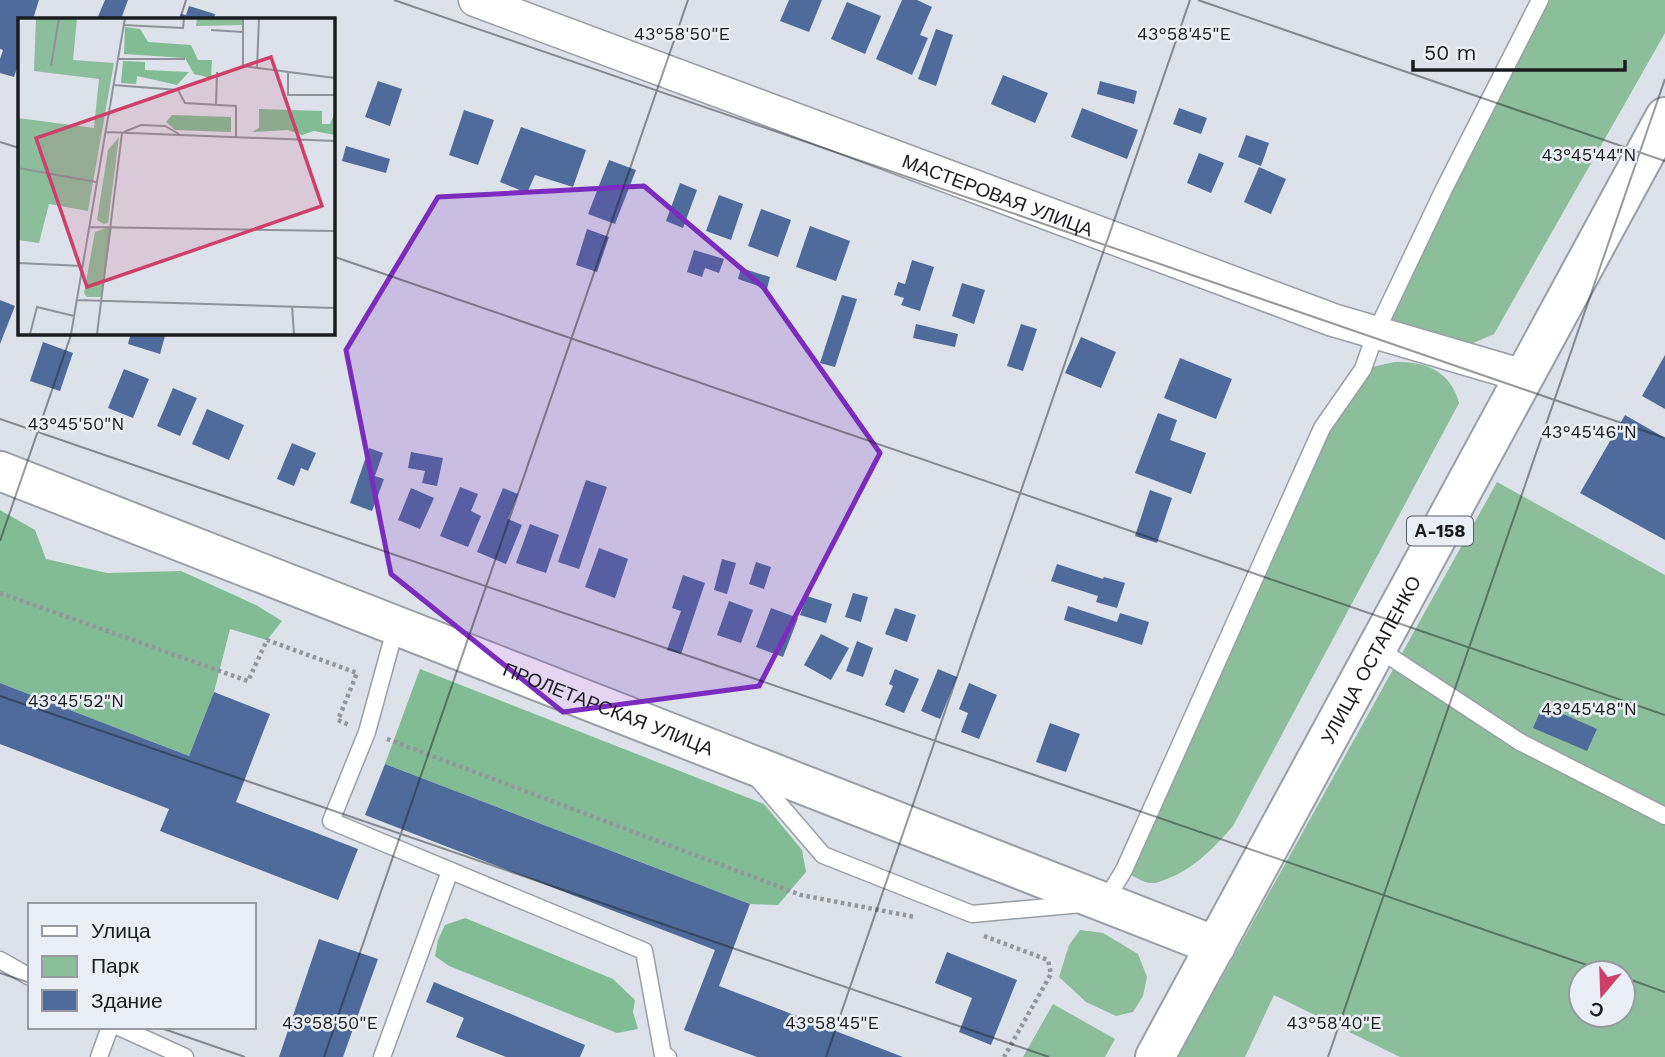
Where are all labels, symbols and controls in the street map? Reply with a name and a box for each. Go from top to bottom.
inset map [18,18,334,334]
text: 43°58'50"E [634,23,730,44]
text: 43°58'45"E [1137,23,1231,44]
scale bar [1413,28,1625,72]
text: 50 m [1424,40,1476,65]
text: 43°45'44"N [1542,144,1636,165]
street label: МАСТЕРОВАЯ УЛИЦА [899,149,1097,242]
text: 43°45'50"N [27,413,125,434]
text: 43°45'46"N [1541,421,1637,442]
road number: А-158 [1407,516,1473,546]
street label: УЛИЦА ОСТАПЕНКО [1316,572,1426,748]
street label: ПРОЛЕТАРСКАЯ УЛИЦА [500,658,717,761]
text: 43°45'52"N [28,690,124,711]
text: 43°45'48"N [1541,698,1637,719]
legend [28,903,256,1029]
text: Улица [91,918,151,943]
text: Парк [91,953,139,978]
north arrow [1567,959,1637,1029]
text: Здание [91,988,163,1013]
text: С [1586,996,1607,1023]
text: 43°58'50"E [282,1012,378,1033]
text: 43°58'45"E [785,1012,879,1033]
text: 43°58'40"E [1287,1012,1381,1033]

